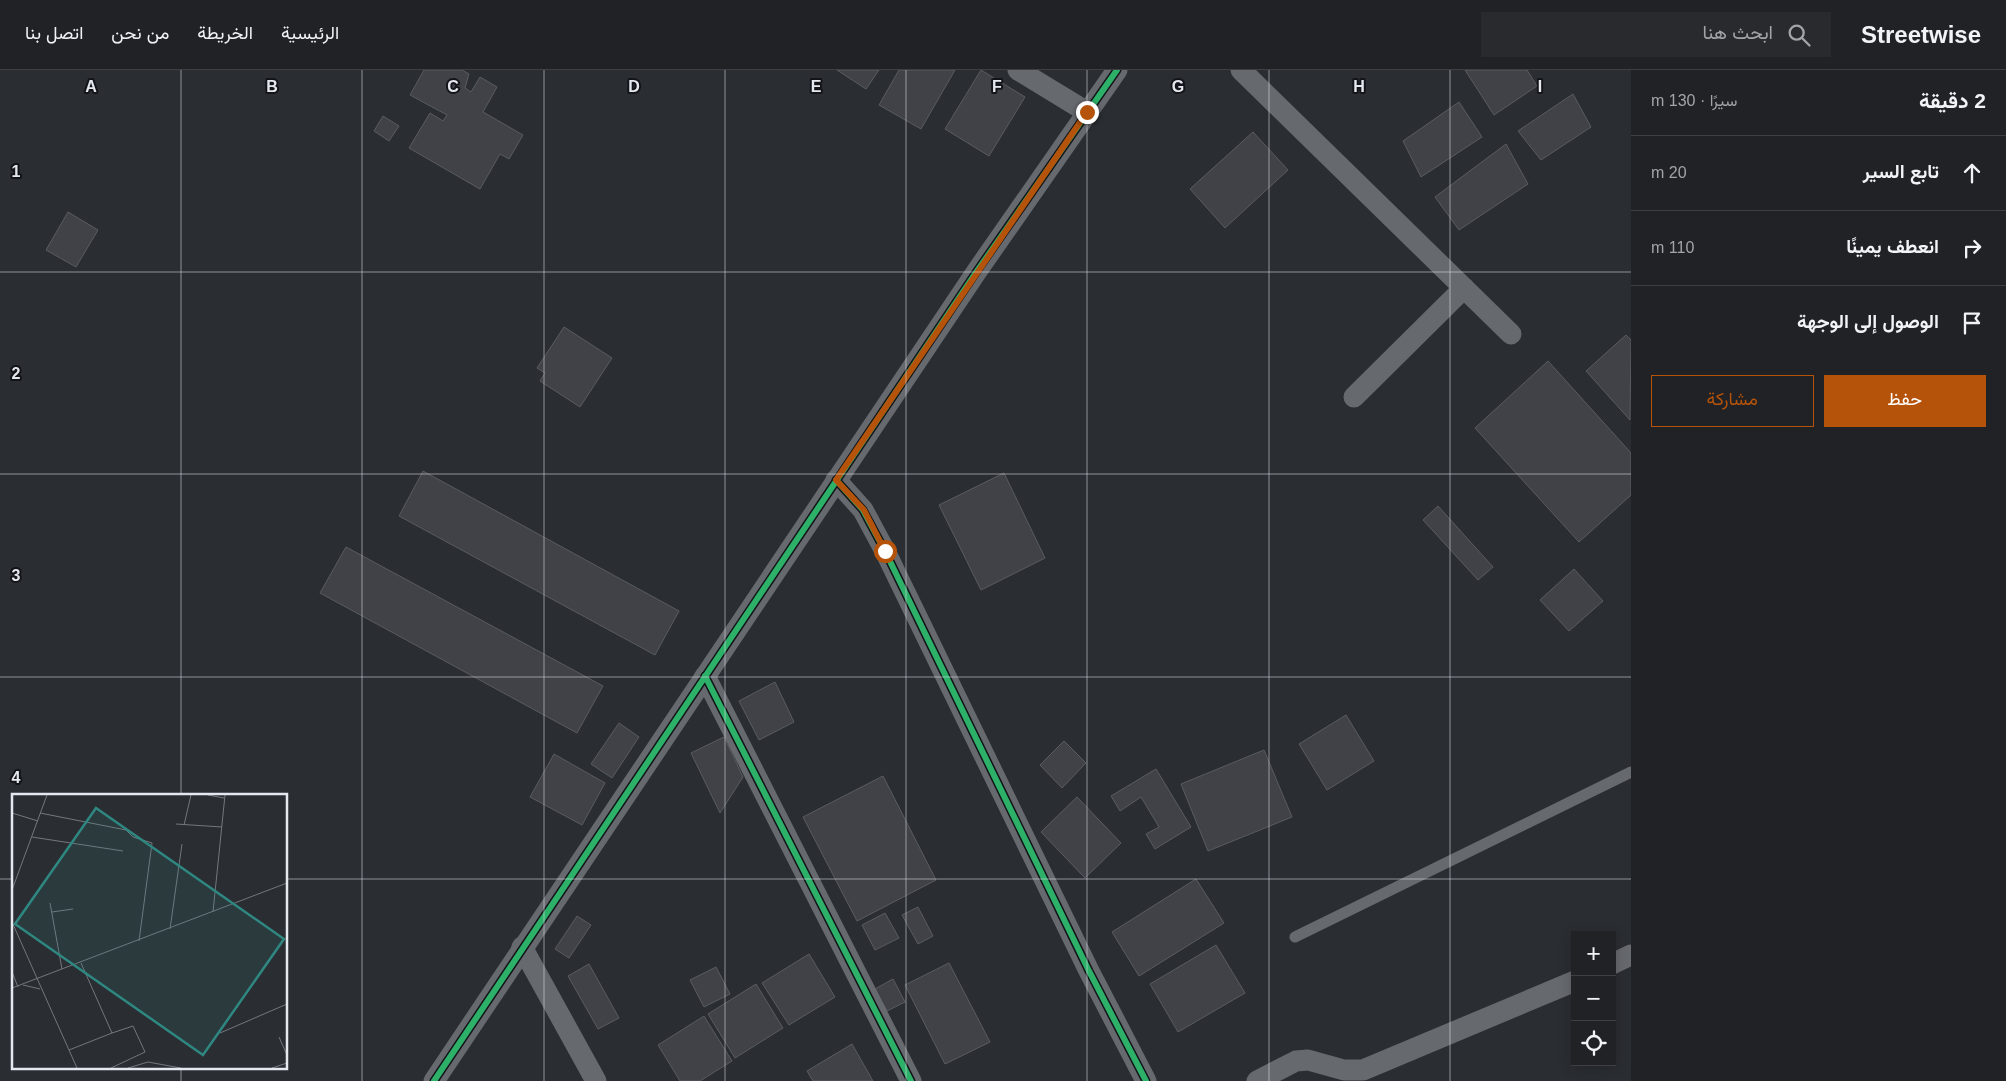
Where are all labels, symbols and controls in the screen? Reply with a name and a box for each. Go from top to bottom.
search box [1481,12,1831,57]
icon: search [1785,21,1813,49]
text: Streetwise [1861,21,1981,48]
text: ابحث هنا [1702,22,1773,43]
text: اتصل بنا [25,23,83,43]
text: من نحن [111,23,169,43]
text: الخريطة [197,23,253,43]
text: الرئيسية [281,23,339,43]
text: A [85,78,97,95]
text: B [266,78,278,95]
text: C [447,78,459,95]
text: D [628,78,640,95]
text: E [811,78,822,95]
text: F [992,78,1002,95]
text: G [1172,78,1184,95]
text: H [1353,78,1365,95]
text: I [1538,78,1542,95]
text: 2 دقيقة [1919,89,1986,112]
text: سيرًا · 130 m [1651,92,1737,109]
route end [1076,101,1099,124]
icon: ahead [1958,159,1986,187]
text: تابع السير [1863,161,1939,182]
text: 1 [12,163,21,180]
text: 20 m [1651,164,1687,181]
icon: right [1958,234,1986,262]
text: انعطف يمينًا [1846,236,1939,257]
text: 110 m [1651,239,1694,256]
icon: arrive [1958,309,1986,337]
text: الوصول إلى الوجهة [1797,311,1939,332]
text: 2 [12,365,21,382]
button: مشاركة [1651,375,1814,427]
button: حفظ [1824,375,1986,427]
route start [874,540,897,563]
text: 3 [12,567,21,584]
text: 4 [12,769,21,786]
inset map [12,794,288,1068]
map controls [1571,931,1616,1066]
button: + [1571,931,1616,976]
button: − [1571,976,1616,1021]
button: locate [1571,1021,1616,1066]

